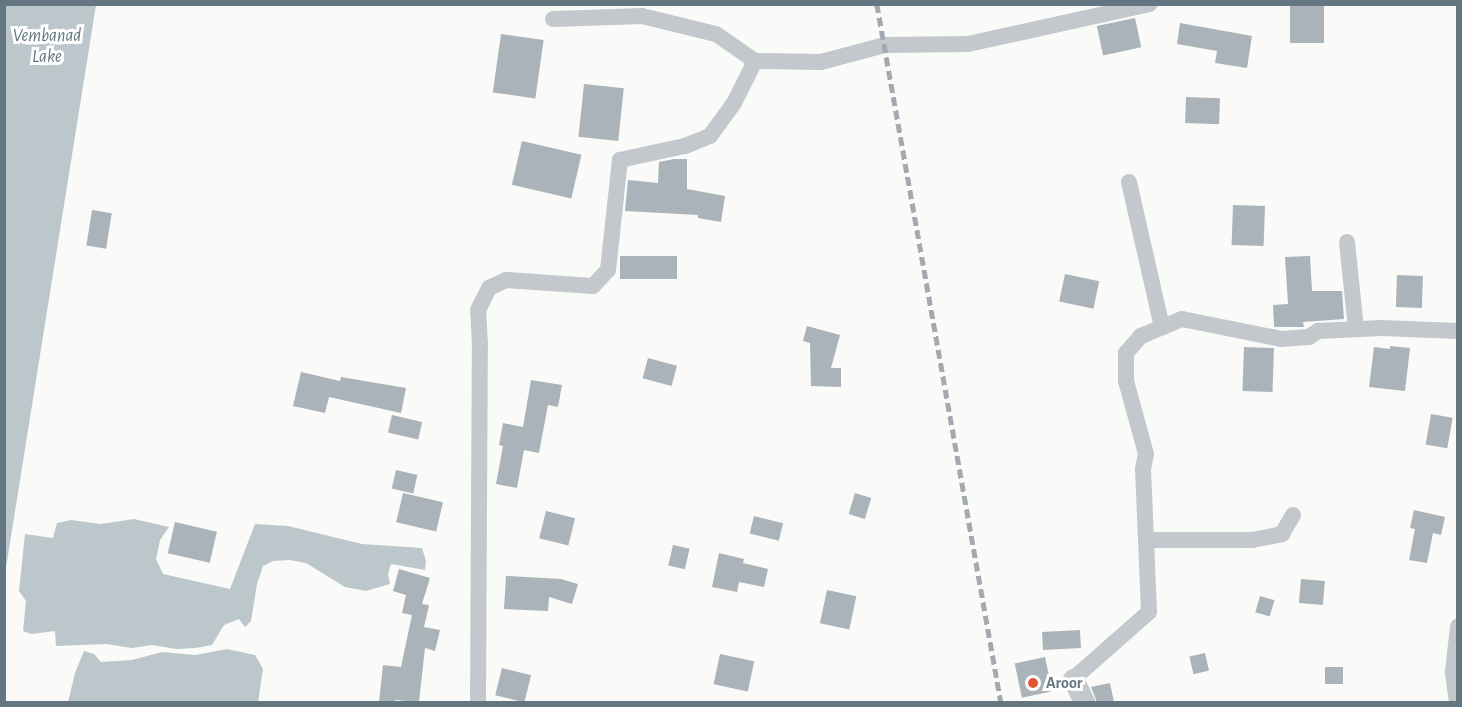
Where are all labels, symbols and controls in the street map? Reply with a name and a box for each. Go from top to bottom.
water label: Vembanad Lake [13,26,81,68]
place label: Aroor [1046,673,1082,693]
marker: Aroor [1024,674,1042,692]

